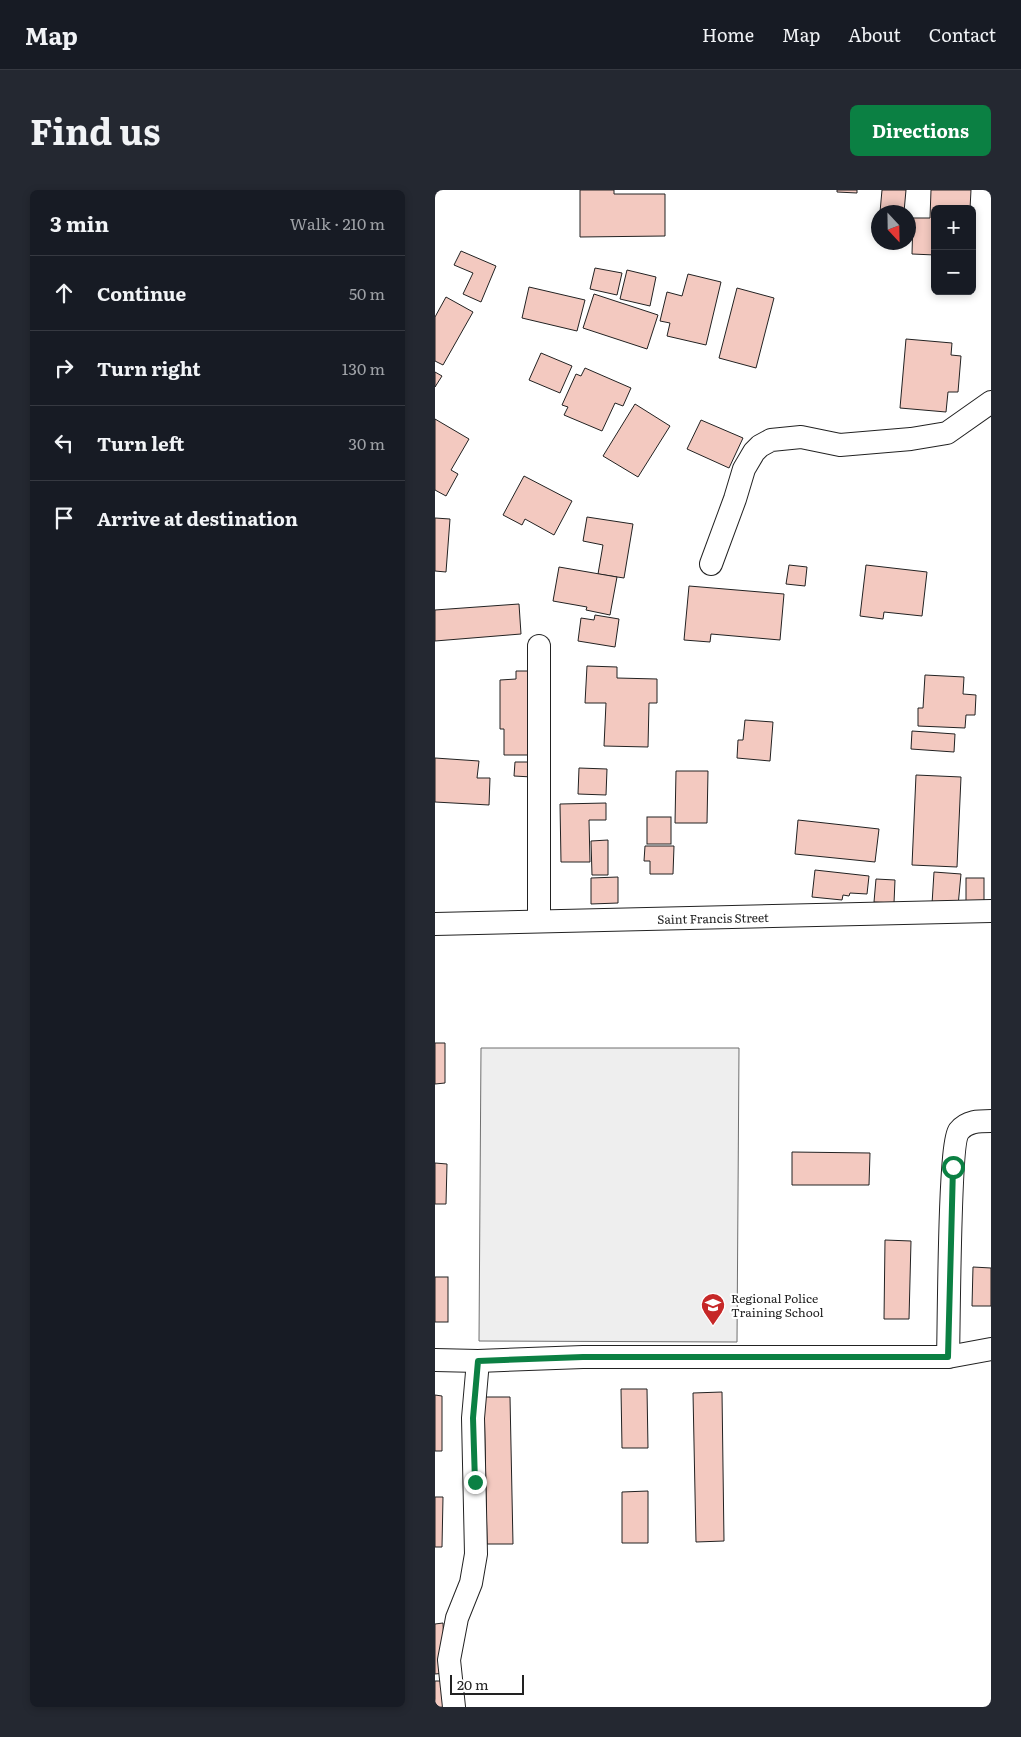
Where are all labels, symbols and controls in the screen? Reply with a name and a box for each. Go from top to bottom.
text: Map [25,17,78,52]
text: Home [702,21,754,48]
text: Map [782,21,820,48]
text: About [848,21,901,48]
text: Contact [929,21,996,48]
text: Find us [30,104,160,156]
button: Directions [850,105,991,156]
north arrow [871,205,916,250]
map controls [931,205,976,295]
button: + [931,205,976,250]
text: 3 min [50,207,109,238]
text: Walk · 210 m [290,211,385,235]
button: − [931,250,976,295]
icon: ahead [50,279,78,307]
text: Continue [97,279,186,307]
text: 50 m [349,281,385,305]
icon: right [50,354,78,382]
text: Turn right [97,354,201,382]
text: 130 m [342,356,385,380]
icon: left [50,429,78,457]
text: Turn left [97,429,184,457]
text: 30 m [348,431,385,455]
icon: arrive [50,504,78,532]
text: Arrive at destination [97,504,298,532]
street label: Saint Francis Street [657,908,769,928]
route start [942,1156,965,1179]
place label: Regional Police Training School [731,1289,824,1321]
school or university icon: Regional Police Training School [700,1292,726,1326]
route end [464,1471,487,1494]
scale bar [450,1672,524,1695]
text: 20 m [457,1674,489,1694]

